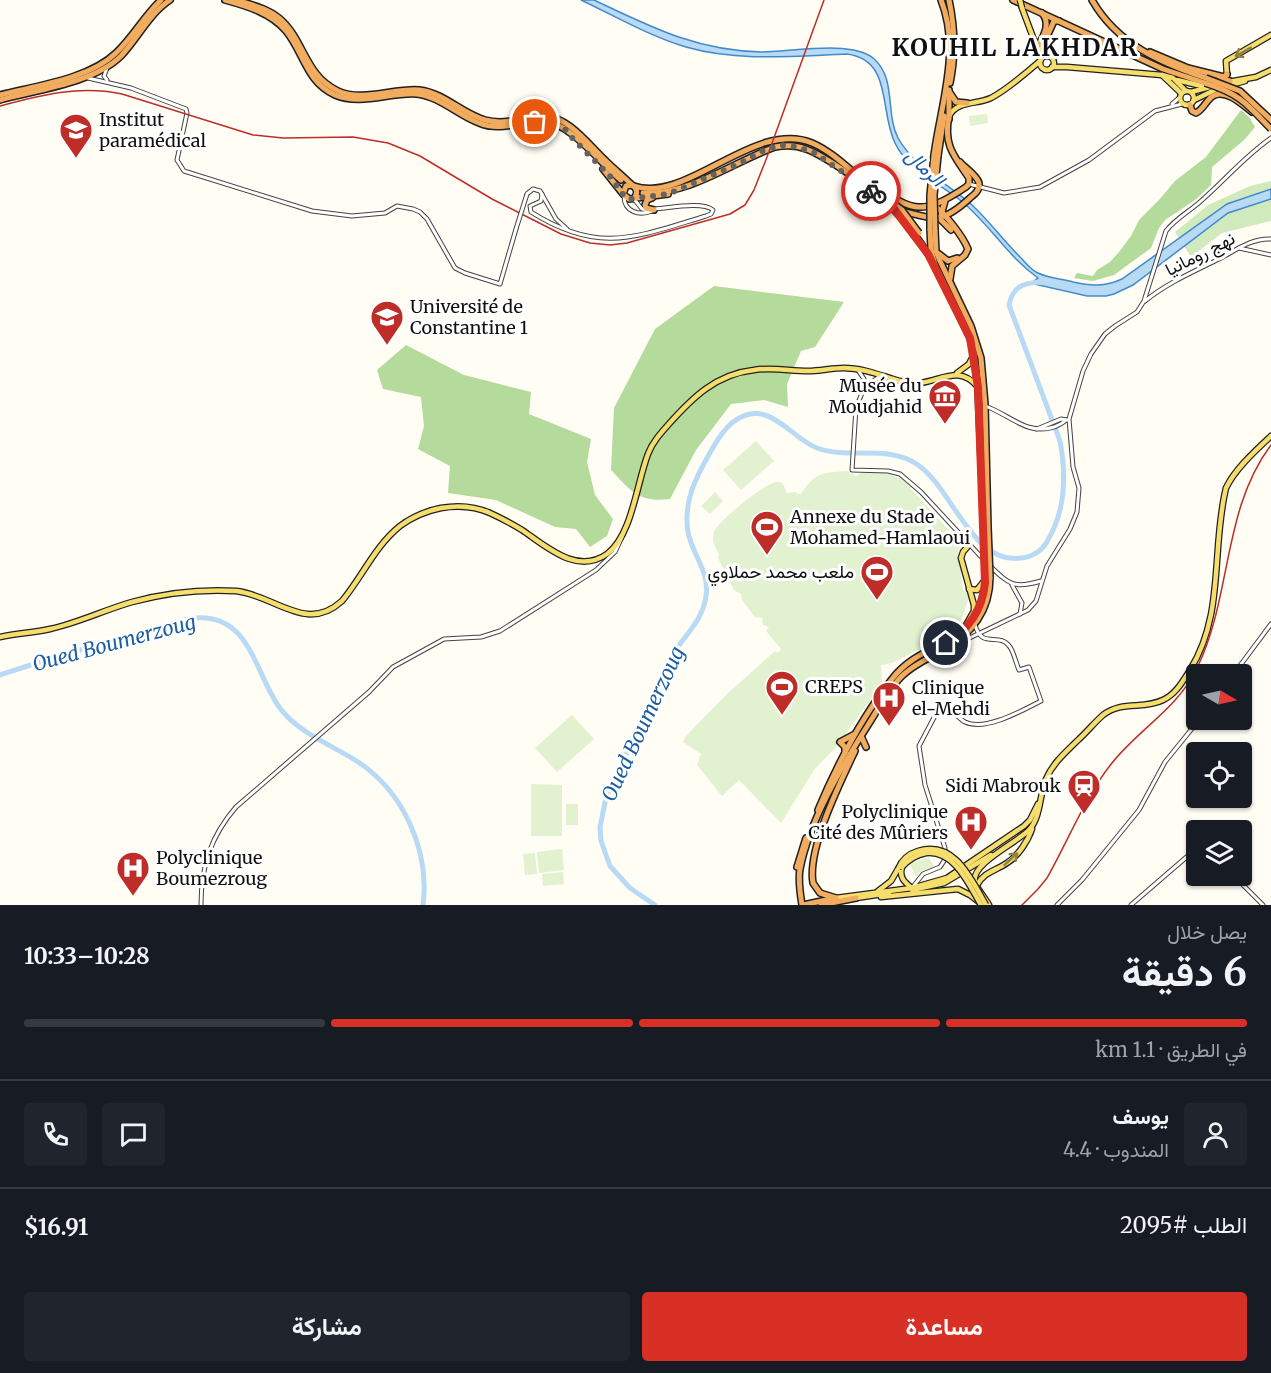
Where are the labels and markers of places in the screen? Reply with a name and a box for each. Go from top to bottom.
pin [509,96,560,147]
place label: Institut paramédical [99,108,206,152]
school or university icon: Institut paramédical [58,112,94,159]
place label: Université de Constantine 1 [410,295,528,339]
school or university icon: Université de Constantine 1 [369,299,405,346]
place label: Musée du Moudjahid [828,374,922,418]
museum icon: Musée du Moudjahid [927,378,963,425]
place label: Annexe du Stade Mohamed-Hamlaoui [789,505,971,549]
sports icon: Annexe du Stade Mohamed-Hamlaoui [749,509,785,556]
sports icon: ملعب محمد حملاوي [859,554,895,601]
place label: ملعب محمد حملاوي [707,560,854,587]
pin [920,617,971,668]
sports icon: CREPS [764,669,800,716]
place label: CREPS [805,675,863,698]
place label: Clinique el-Mehdi [912,676,990,720]
hospital icon: Clinique el-Mehdi [871,680,907,727]
station icon: Sidi Mabrouk [1066,768,1102,815]
place label: Sidi Mabrouk [945,774,1062,797]
place label: Polyclinique Cité des Mûriers [808,800,948,844]
hospital icon: Polyclinique Cité des Mûriers [953,804,989,851]
place label: Polyclinique Boumezroug [156,846,267,890]
hospital icon: Polyclinique Boumezroug [115,850,151,897]

